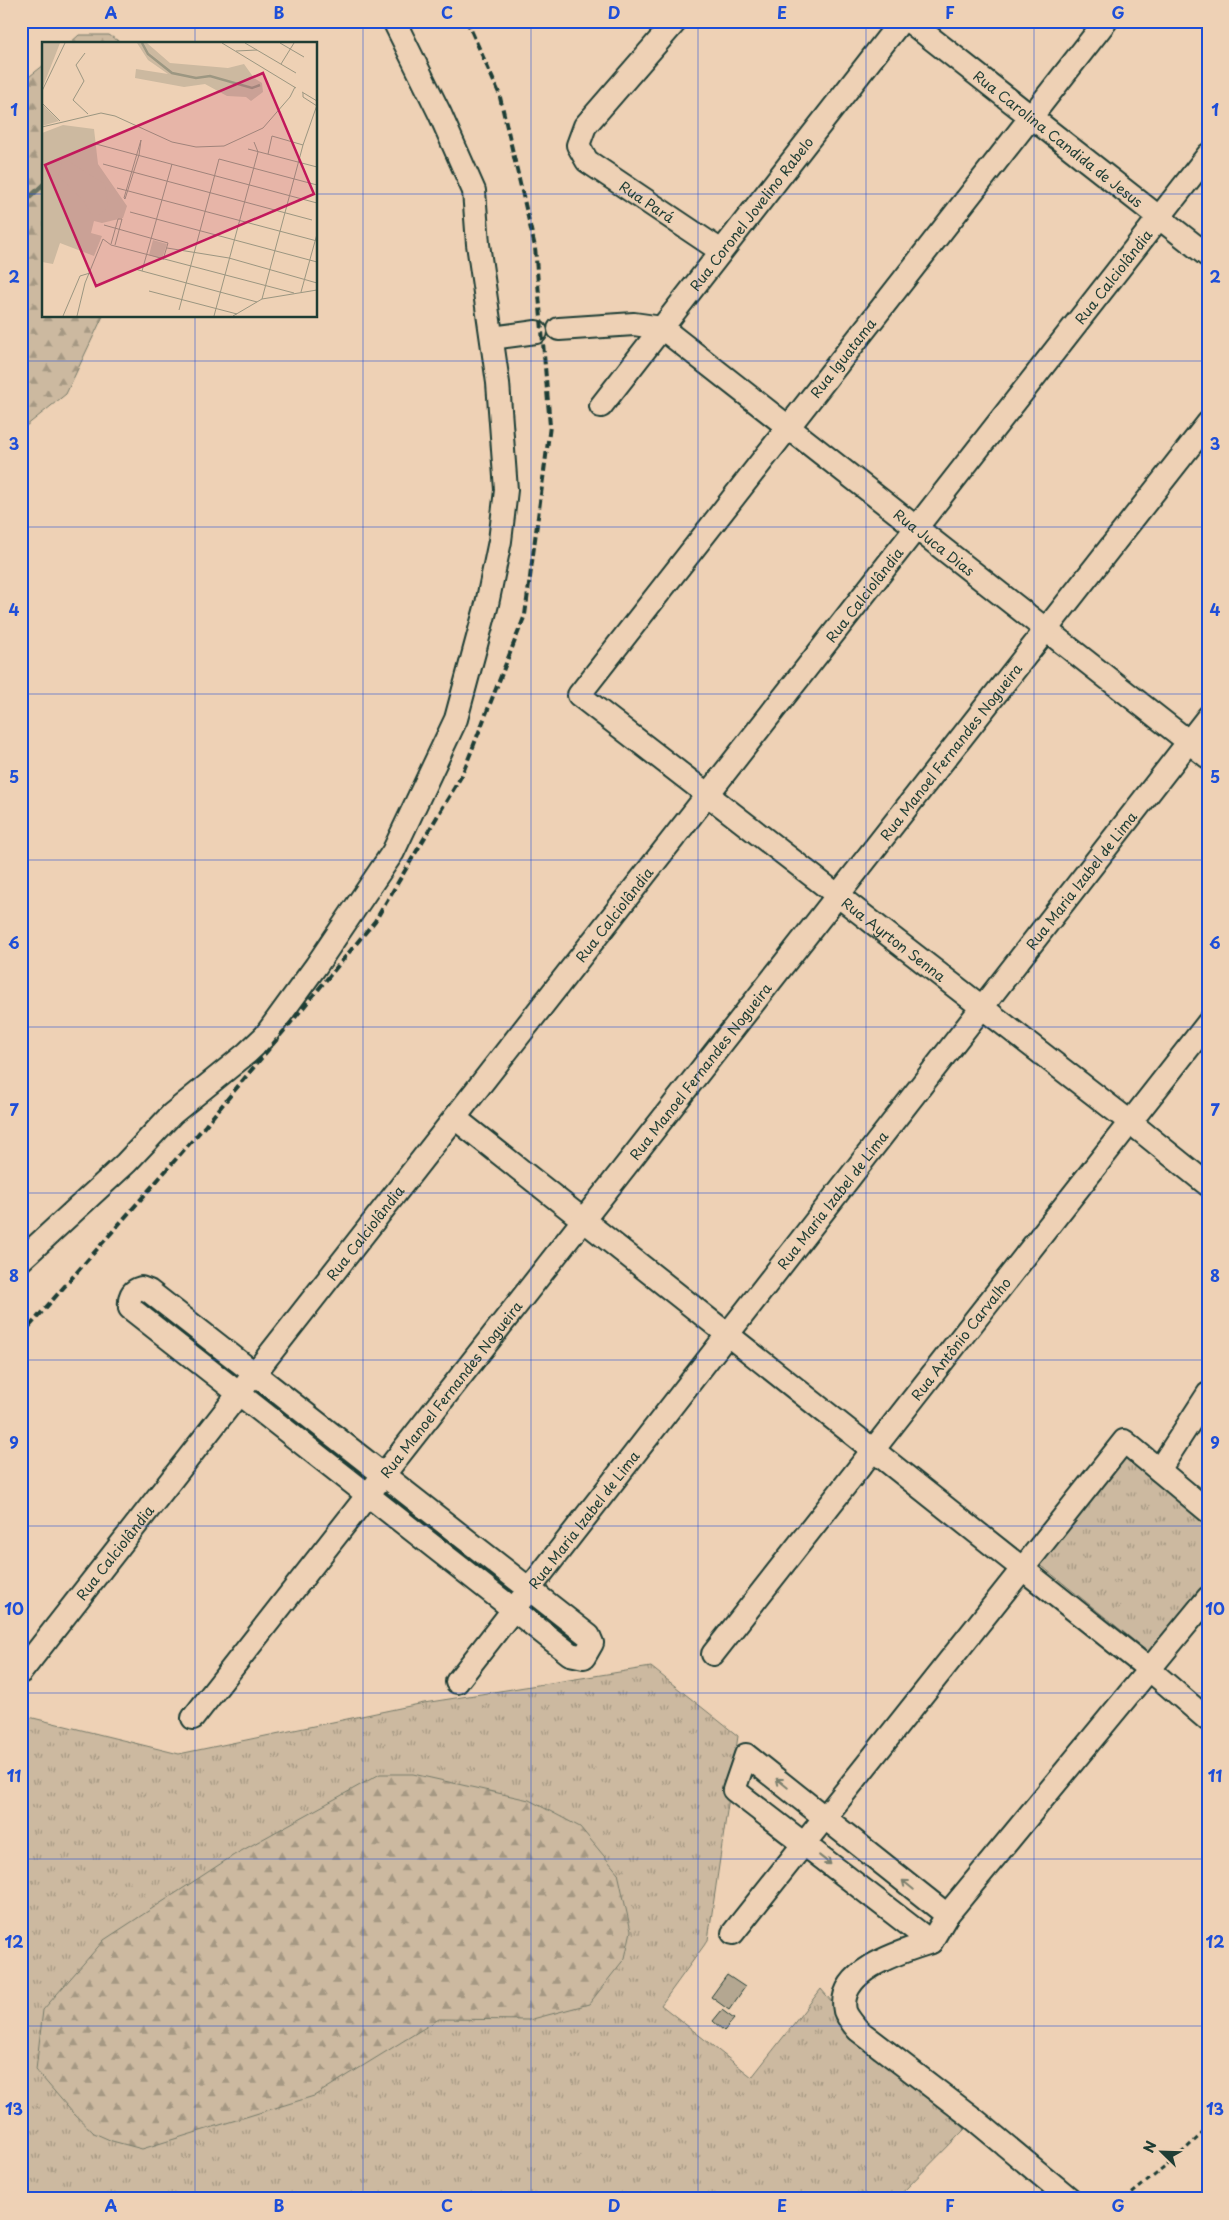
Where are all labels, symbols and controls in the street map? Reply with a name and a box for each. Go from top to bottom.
text: A [105,0,118,24]
text: B [274,0,285,24]
text: C [441,0,453,24]
text: D [608,0,620,24]
text: E [777,0,787,24]
text: F [945,0,955,24]
text: G [1111,0,1125,24]
inset map [42,42,318,318]
street label: Rua Carolina Candida de Jesus [969,65,1148,212]
text: 1 [10,97,18,121]
text: 1 [1211,97,1219,121]
street label: Rua Coronel Jovelino Rabelo [684,132,818,295]
street label: Rua Pará [615,175,679,228]
street label: Rua Calciolândia [1069,224,1157,328]
text: 2 [8,264,20,288]
text: 2 [1209,264,1221,288]
street label: Rua Iguatama [805,314,881,402]
text: 3 [9,431,19,455]
text: 3 [1210,431,1220,455]
street label: Rua Juca Dias [890,504,979,581]
street label: Rua Calciolândia [820,543,908,646]
text: 4 [9,597,20,621]
text: 4 [1210,597,1221,621]
street label: Rua Manoel Fernandes Nogueira [874,658,1027,845]
text: 5 [9,764,19,788]
text: 5 [1210,764,1220,788]
street label: Rua Maria Izabel de Lima [1020,806,1142,954]
street label: Rua Calciolândia [570,862,658,966]
street label: Rua Ayrton Senna [837,892,951,986]
text: 6 [8,930,20,954]
text: 6 [1209,930,1221,954]
street label: Rua Manoel Fernandes Nogueira [624,978,776,1164]
text: 7 [9,1097,19,1121]
text: 7 [1210,1097,1220,1121]
street label: Rua Maria Izabel de Lima [772,1126,893,1273]
street label: Rua Calciolândia [321,1181,409,1284]
text: 8 [9,1263,19,1287]
text: 8 [1210,1263,1220,1287]
street label: Rua Antônio Carvalho [906,1273,1015,1404]
street label: Rua Manoel Fernandes Nogueira [375,1296,527,1482]
text: 9 [9,1430,19,1454]
text: 9 [1210,1430,1220,1454]
street label: Rua Maria Izabel de Lima [523,1446,644,1593]
street label: Rua Calciolândia [71,1500,159,1604]
text: 10 [4,1596,24,1620]
text: 10 [1205,1596,1225,1620]
text: 11 [7,1763,21,1787]
text: 11 [1208,1763,1222,1787]
one-way arrow [776,1778,789,1789]
one-way arrow [818,1854,831,1865]
one-way arrow [902,1879,915,1890]
text: 12 [5,1929,23,1953]
text: 12 [1206,1929,1224,1953]
text: 13 [5,2096,23,2120]
text: 13 [1206,2096,1224,2120]
north arrow [1136,2128,1186,2178]
text: N [1138,2138,1161,2156]
text: A [105,2193,118,2217]
text: B [274,2193,285,2217]
text: C [441,2193,453,2217]
text: D [608,2193,620,2217]
text: E [777,2193,787,2217]
text: F [945,2193,955,2217]
text: G [1111,2193,1125,2217]

